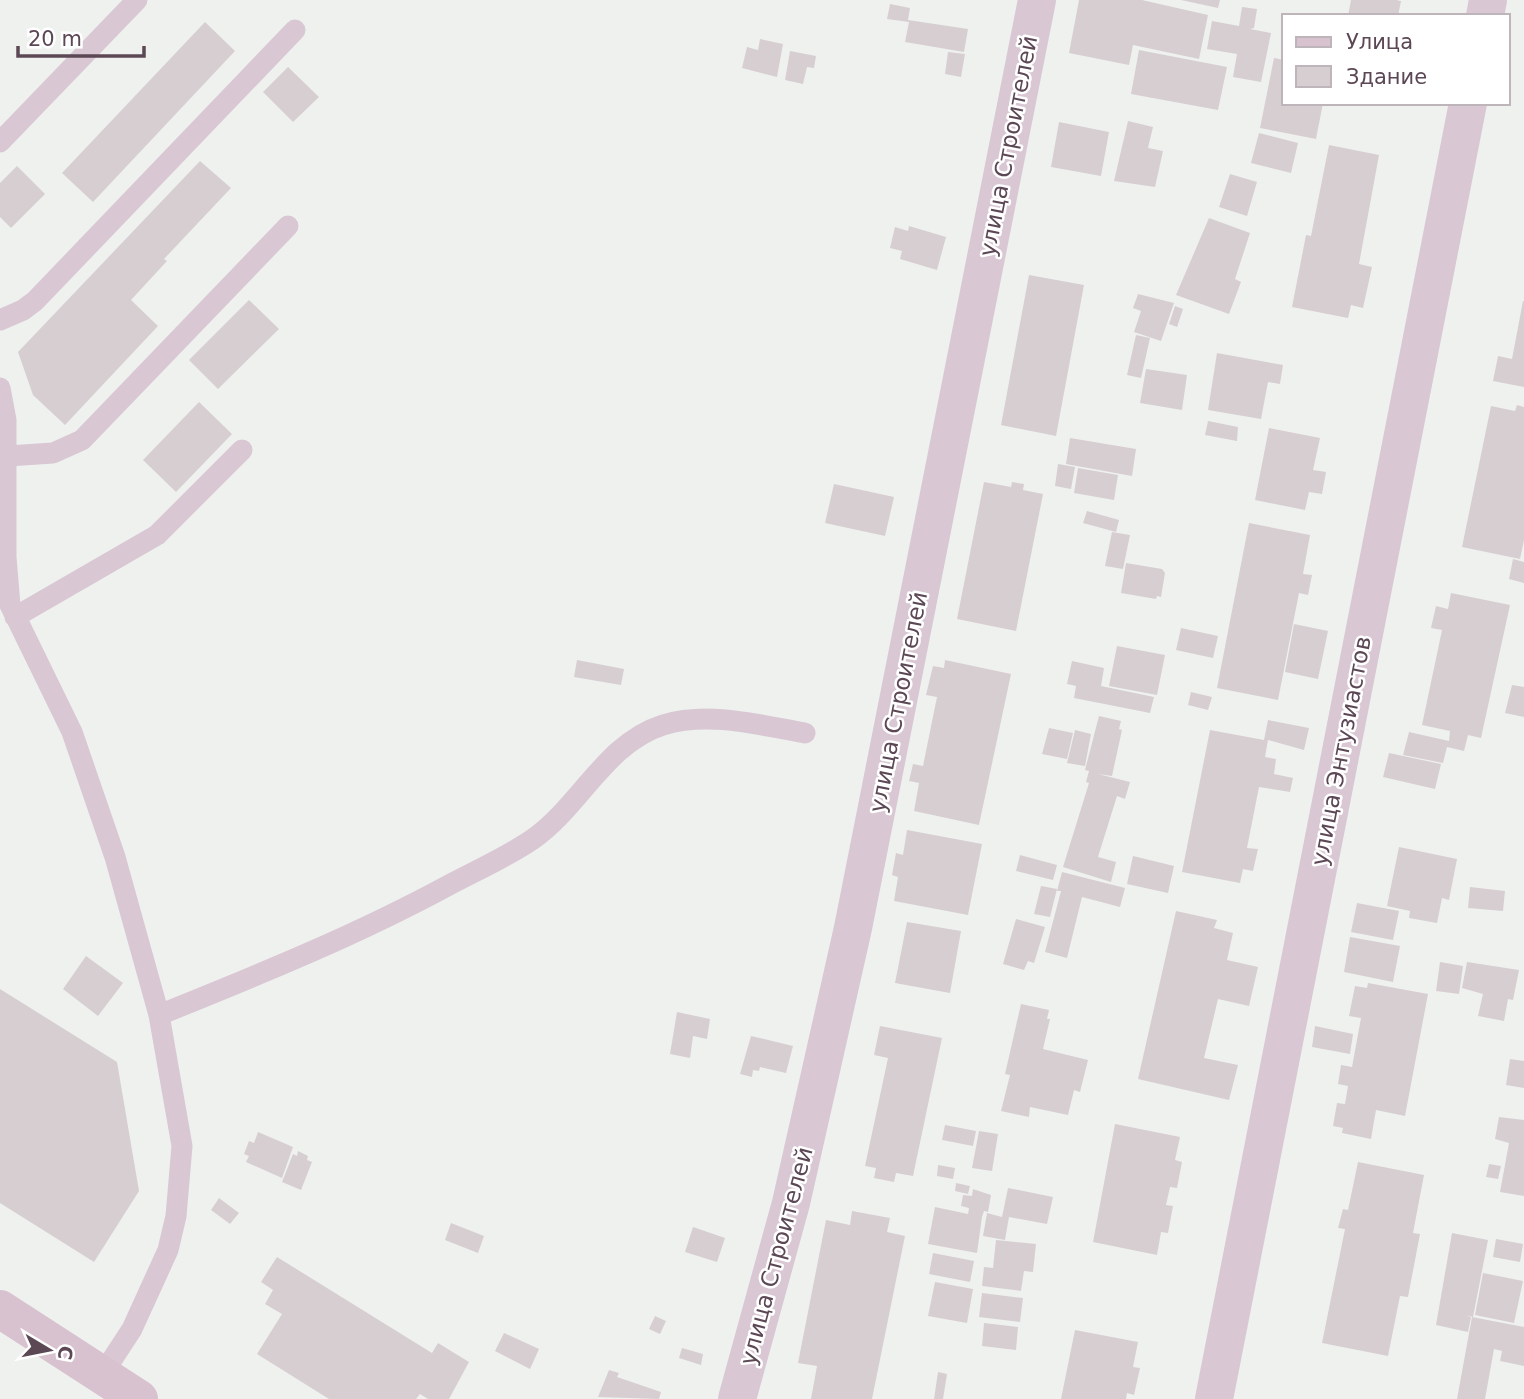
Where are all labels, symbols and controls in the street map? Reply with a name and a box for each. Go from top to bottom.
scale bar [18,14,144,58]
legend [1282,14,1510,105]
text: 20 m [28,27,82,51]
text: Улица [1346,30,1413,54]
street label: улица Строителей [974,33,1042,259]
text: Здание [1346,65,1427,89]
street label: улица Строителей [864,589,932,815]
street label: улица Энтузиастов [1306,634,1376,868]
street label: улица Строителей [734,1144,818,1368]
north arrow [14,1315,84,1385]
text: С [54,1344,78,1362]

